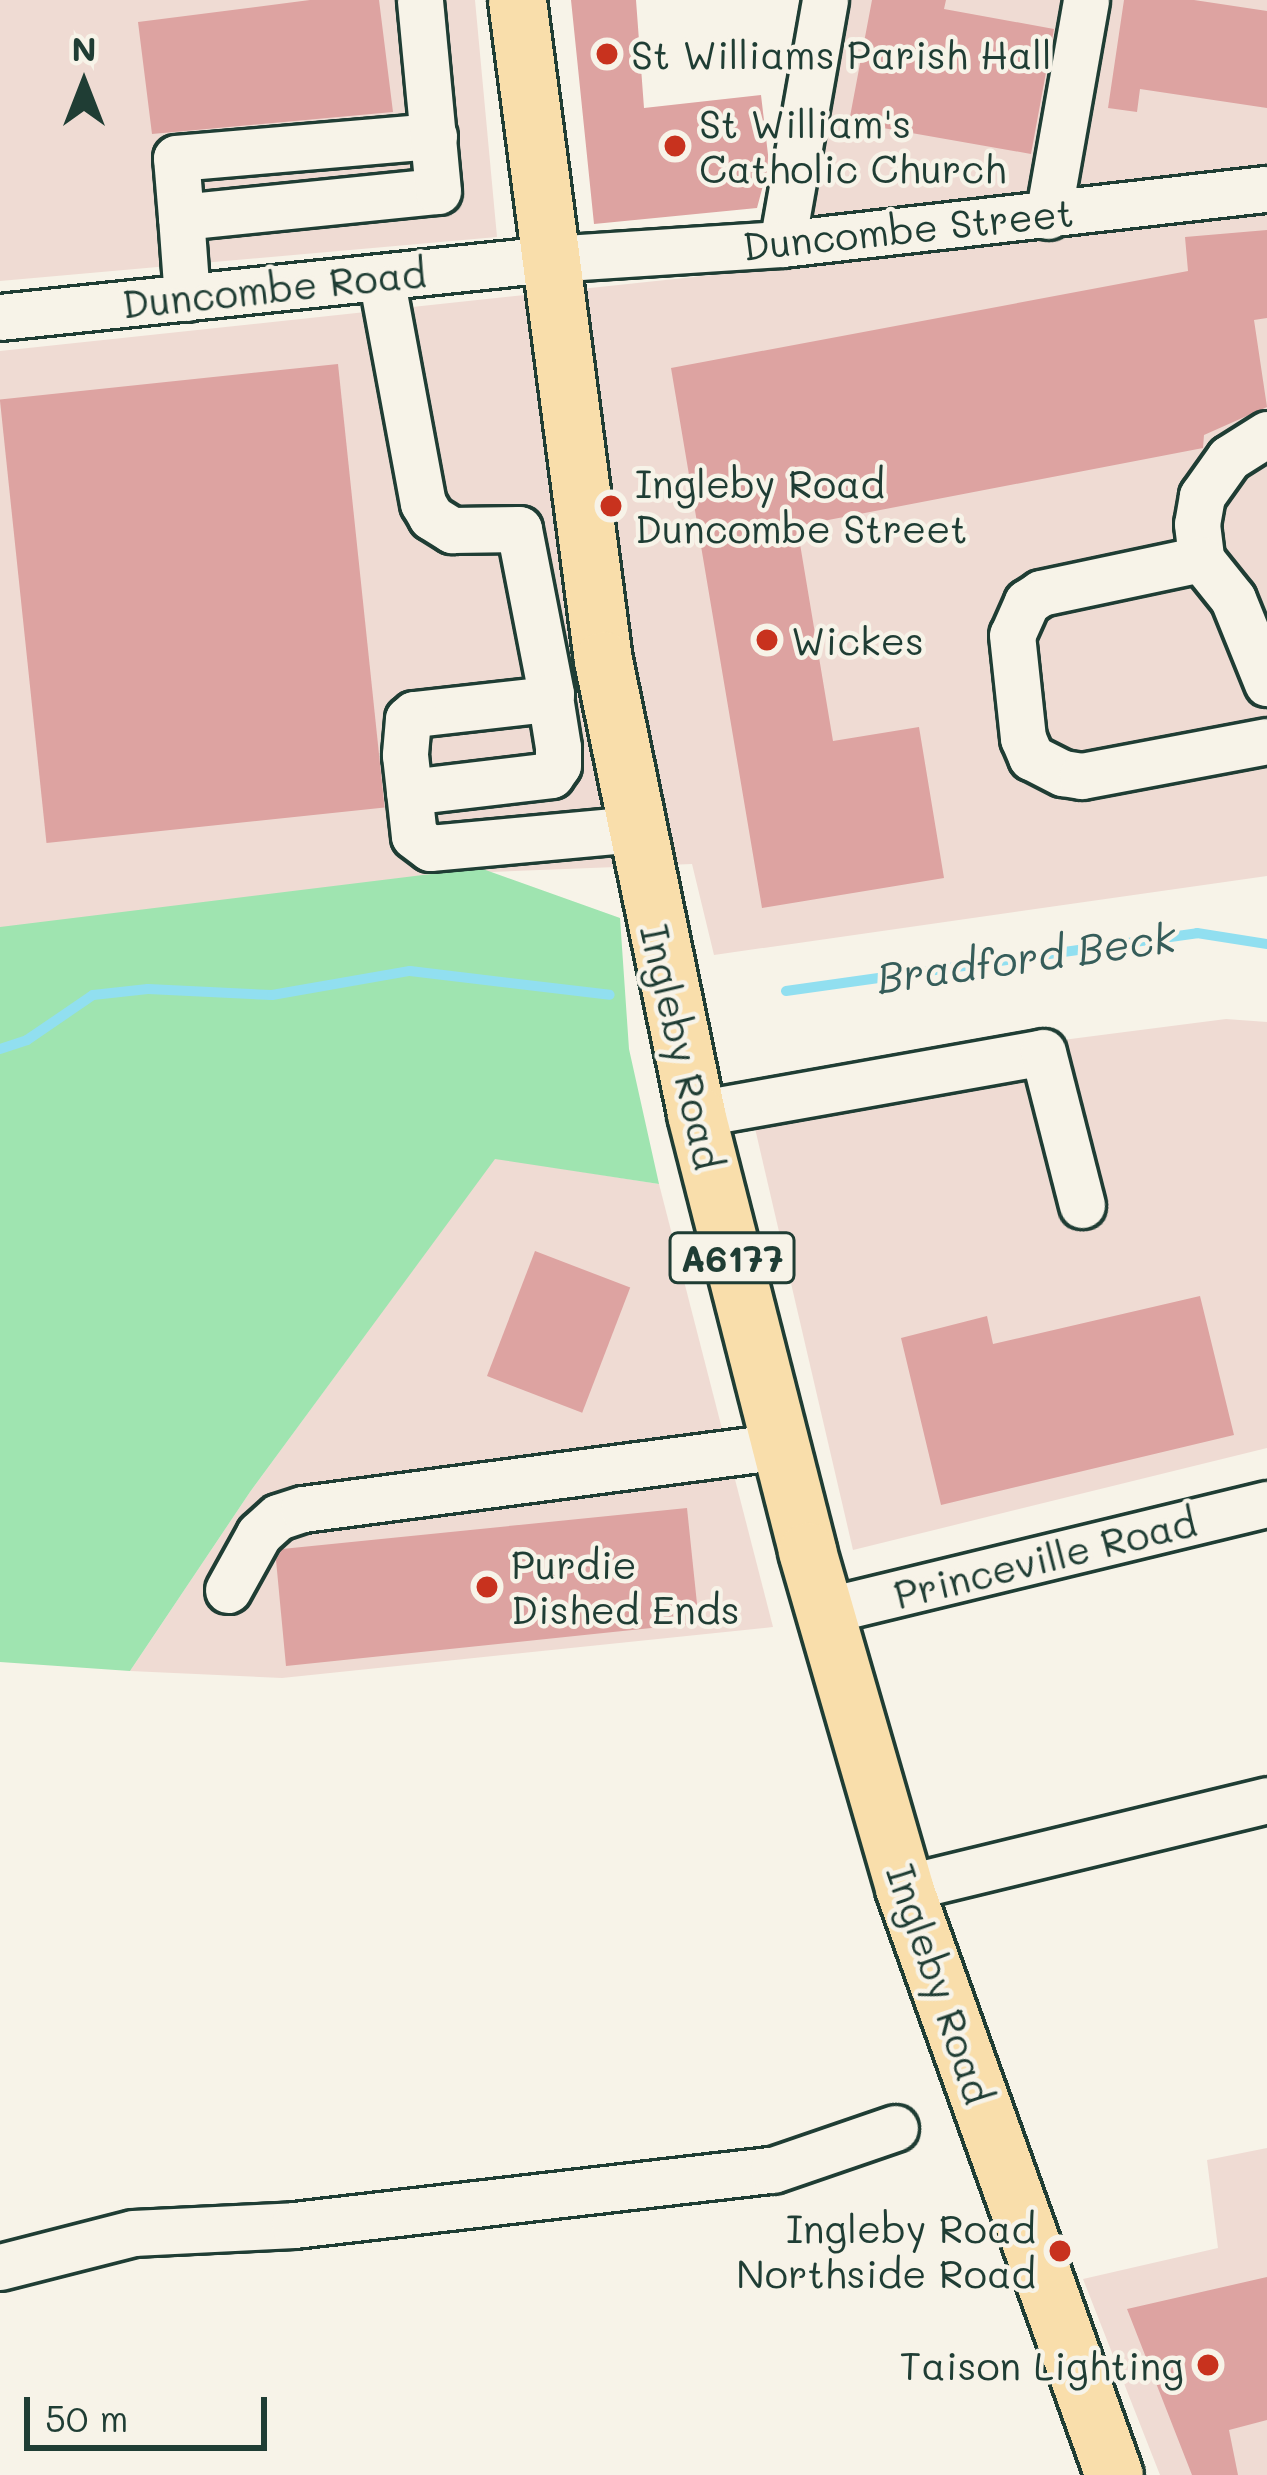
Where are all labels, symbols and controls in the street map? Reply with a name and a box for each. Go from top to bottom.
north arrow [24,24,144,144]
text: N [71,26,97,69]
place label: St Williams Parish Hall [631,31,1052,77]
marker: St Williams Parish Hall [594,41,620,67]
place label: St William's Catholic Church [699,101,1006,192]
marker: St William's Catholic Church [662,133,688,159]
street label: Duncombe Street [740,188,1076,270]
street label: Duncombe Road [120,249,428,327]
place label: Ingleby Road Duncombe Street [635,461,967,552]
marker: Ingleby Road Duncombe Street [598,493,624,519]
place label: Wickes [791,617,924,663]
marker: Wickes [754,627,780,653]
water label: Bradford Beck [873,911,1179,1003]
street label: Ingleby Road [631,920,733,1174]
road number: A6177 [666,1228,798,1288]
street label: Princeville Road [889,1498,1201,1618]
place label: Purdie Dished Ends [511,1542,740,1633]
marker: Purdie Dished Ends [474,1574,500,1600]
street label: Ingleby Road [877,1858,1003,2110]
place label: Ingleby Road Northside Road [736,2206,1036,2297]
marker: Ingleby Road Northside Road [1047,2238,1073,2264]
place label: Taison Lighting [899,2342,1184,2388]
marker: Taison Lighting [1195,2352,1221,2378]
scale bar [30,2373,273,2447]
text: 50 m [45,2394,128,2441]

